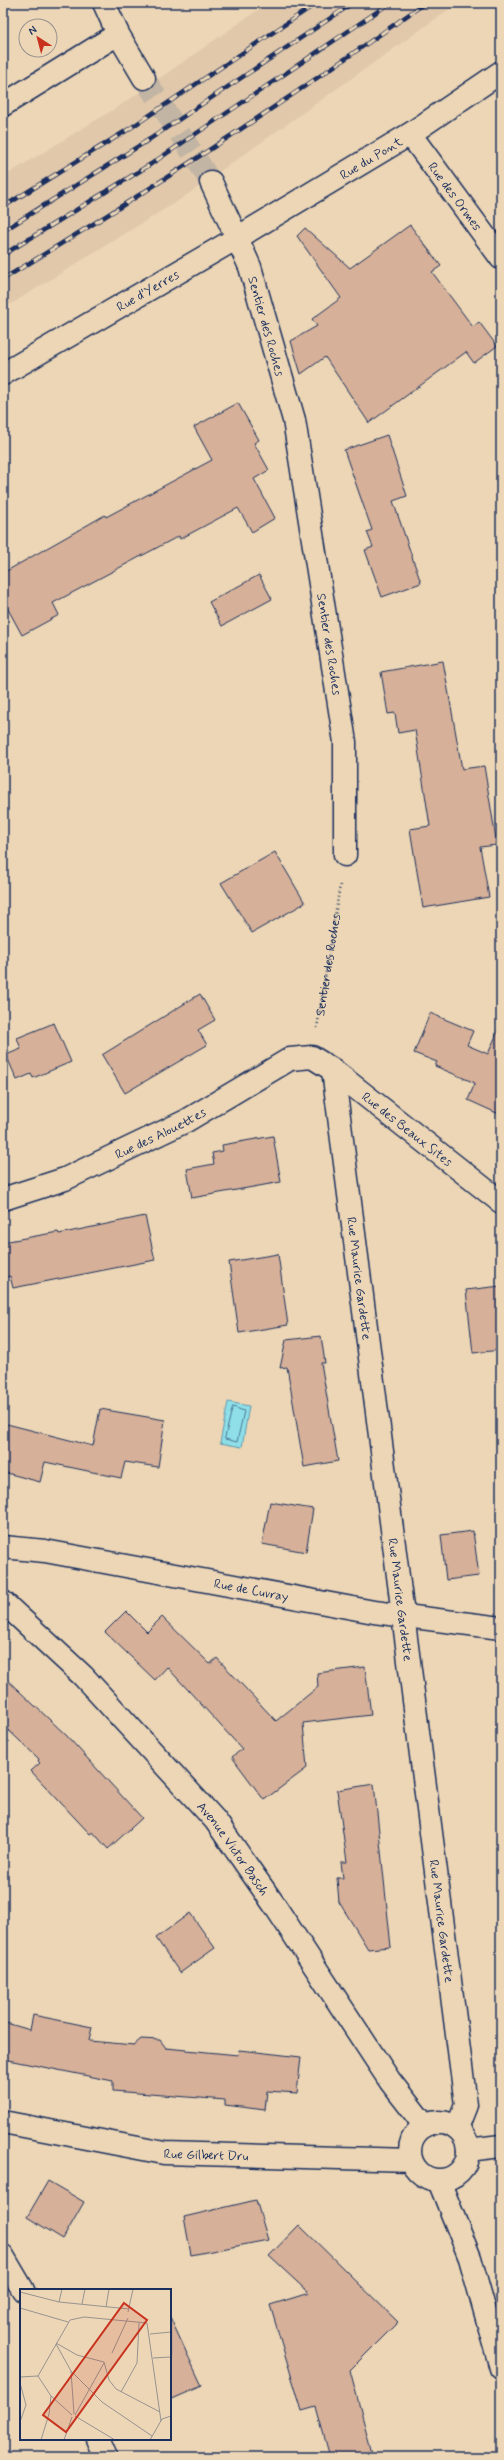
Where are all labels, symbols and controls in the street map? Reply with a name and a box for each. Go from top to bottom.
north arrow [18,18,58,58]
text: N [26,23,40,39]
street label: Rue du Pont [337,133,406,184]
street label: Rue des Ormes [423,159,485,235]
street label: Rue d'Yerres [114,266,183,316]
street label: Sentier des Roches [243,275,288,379]
street label: Sentier des Roches [312,592,345,697]
street label: Sentier des Roches [312,912,345,1017]
street label: Rue des Beaux Sites [358,1089,456,1171]
street label: Rue des Alouettes [113,1104,210,1164]
street label: Rue Maurice Gardette [342,1216,375,1341]
street label: Rue Maurice Gardette [383,1537,416,1662]
street label: Rue de Cuvray [212,1575,290,1606]
street label: Avenue Victor Basch [192,1799,272,1900]
street label: Rue Maurice Gardette [425,1859,457,1984]
street label: Rue Gilbert Dru [163,2146,249,2165]
inset map [20,2289,171,2440]

